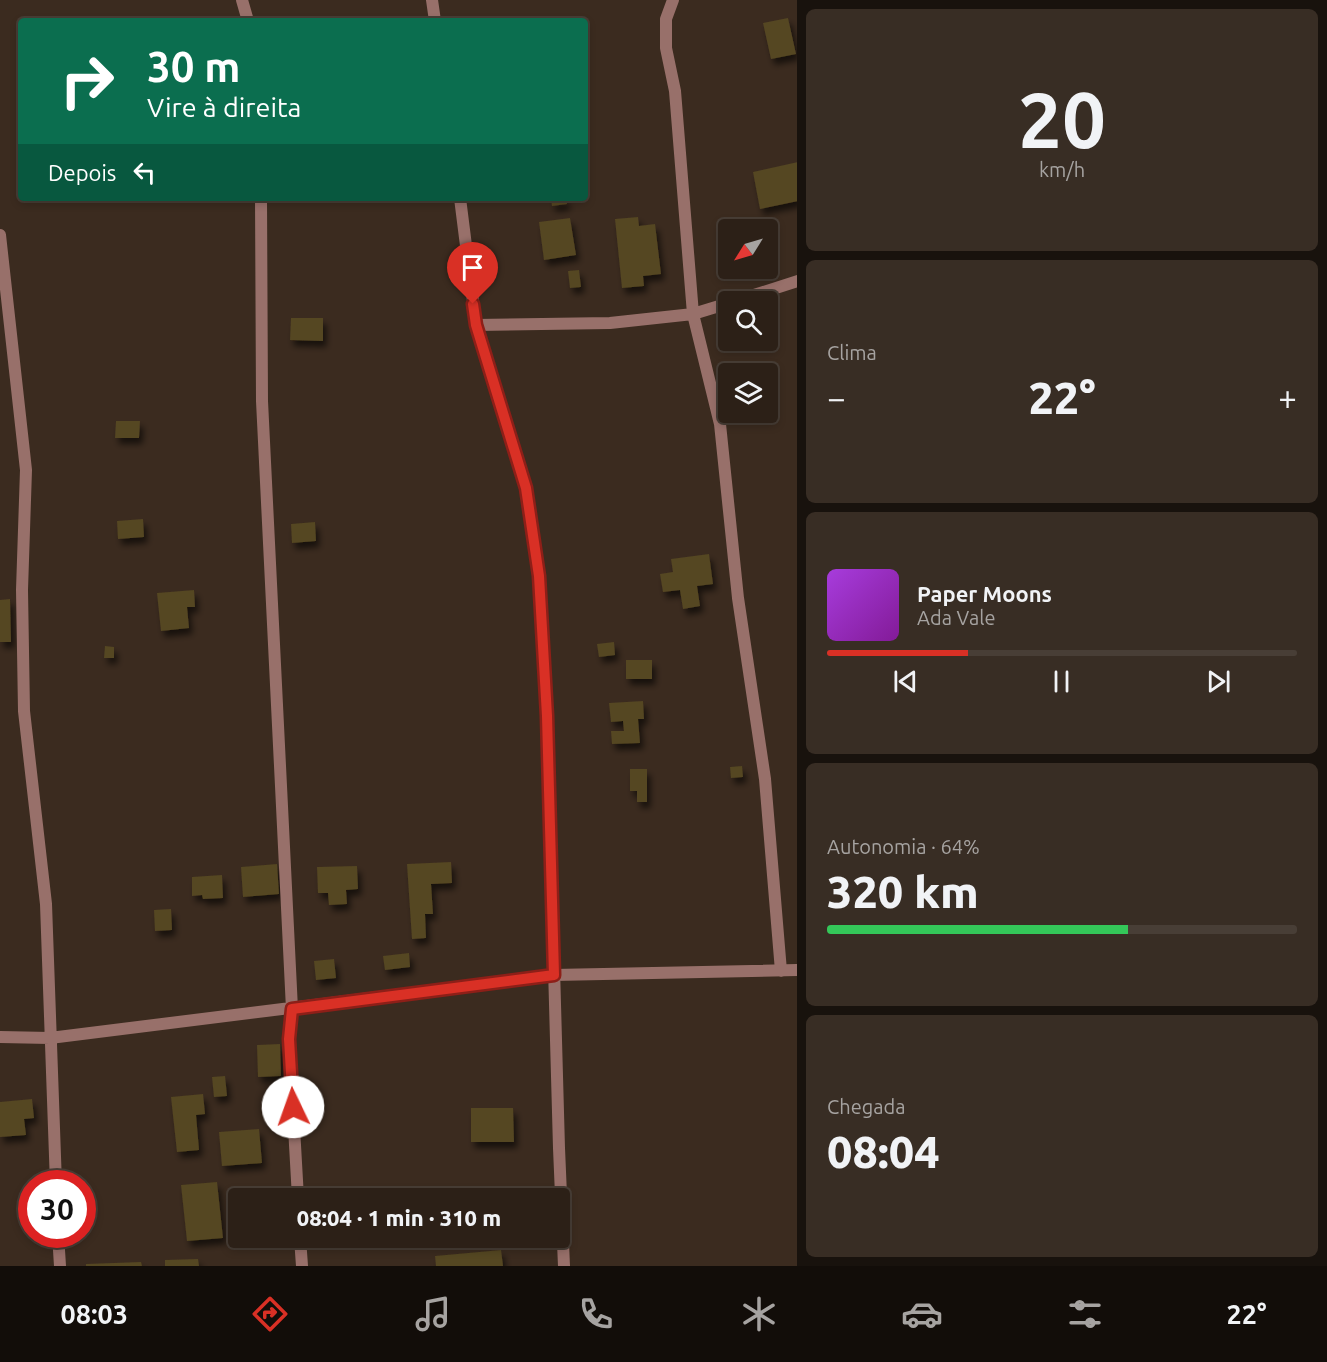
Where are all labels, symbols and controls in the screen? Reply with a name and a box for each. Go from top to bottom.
icon: right [48,42,126,120]
text: 30 m [147,43,241,90]
text: 20 [1018,75,1106,163]
text: Vire à direita [147,92,301,122]
icon: left [128,156,161,189]
text: km/h [1039,158,1085,181]
text: Depois [48,160,116,185]
north arrow [718,219,778,279]
map controls [718,219,778,423]
pin [447,242,498,304]
icon: arrive [456,251,489,284]
button: search [718,291,778,351]
text: Clima [827,341,877,364]
button: layers [718,363,778,423]
text: 22° [1028,372,1096,423]
text: − [827,379,846,416]
text: + [1278,379,1297,416]
text: Paper Moons [917,581,1052,606]
text: Ada Vale [917,606,995,629]
icon: previous [889,665,922,698]
icon: pause [1045,665,1078,698]
icon: next [1202,665,1235,698]
text: Autonomia · 64% [827,835,980,858]
text: 320 km [827,866,979,917]
position arrow [261,1075,325,1139]
text: Chegada [827,1095,905,1118]
text: 08:04 [827,1126,940,1177]
speed limit sign: 30 [18,1170,96,1248]
text: 08:04 · 1 min · 310 m [297,1205,501,1230]
icon: directions [249,1293,291,1335]
icon: music [412,1293,454,1335]
icon: phone [575,1293,617,1335]
icon: climate [738,1293,780,1335]
icon: car [901,1293,943,1335]
icon: filters [1064,1293,1106,1335]
text: 08:03 [60,1299,128,1329]
text: 22° [1226,1299,1266,1329]

